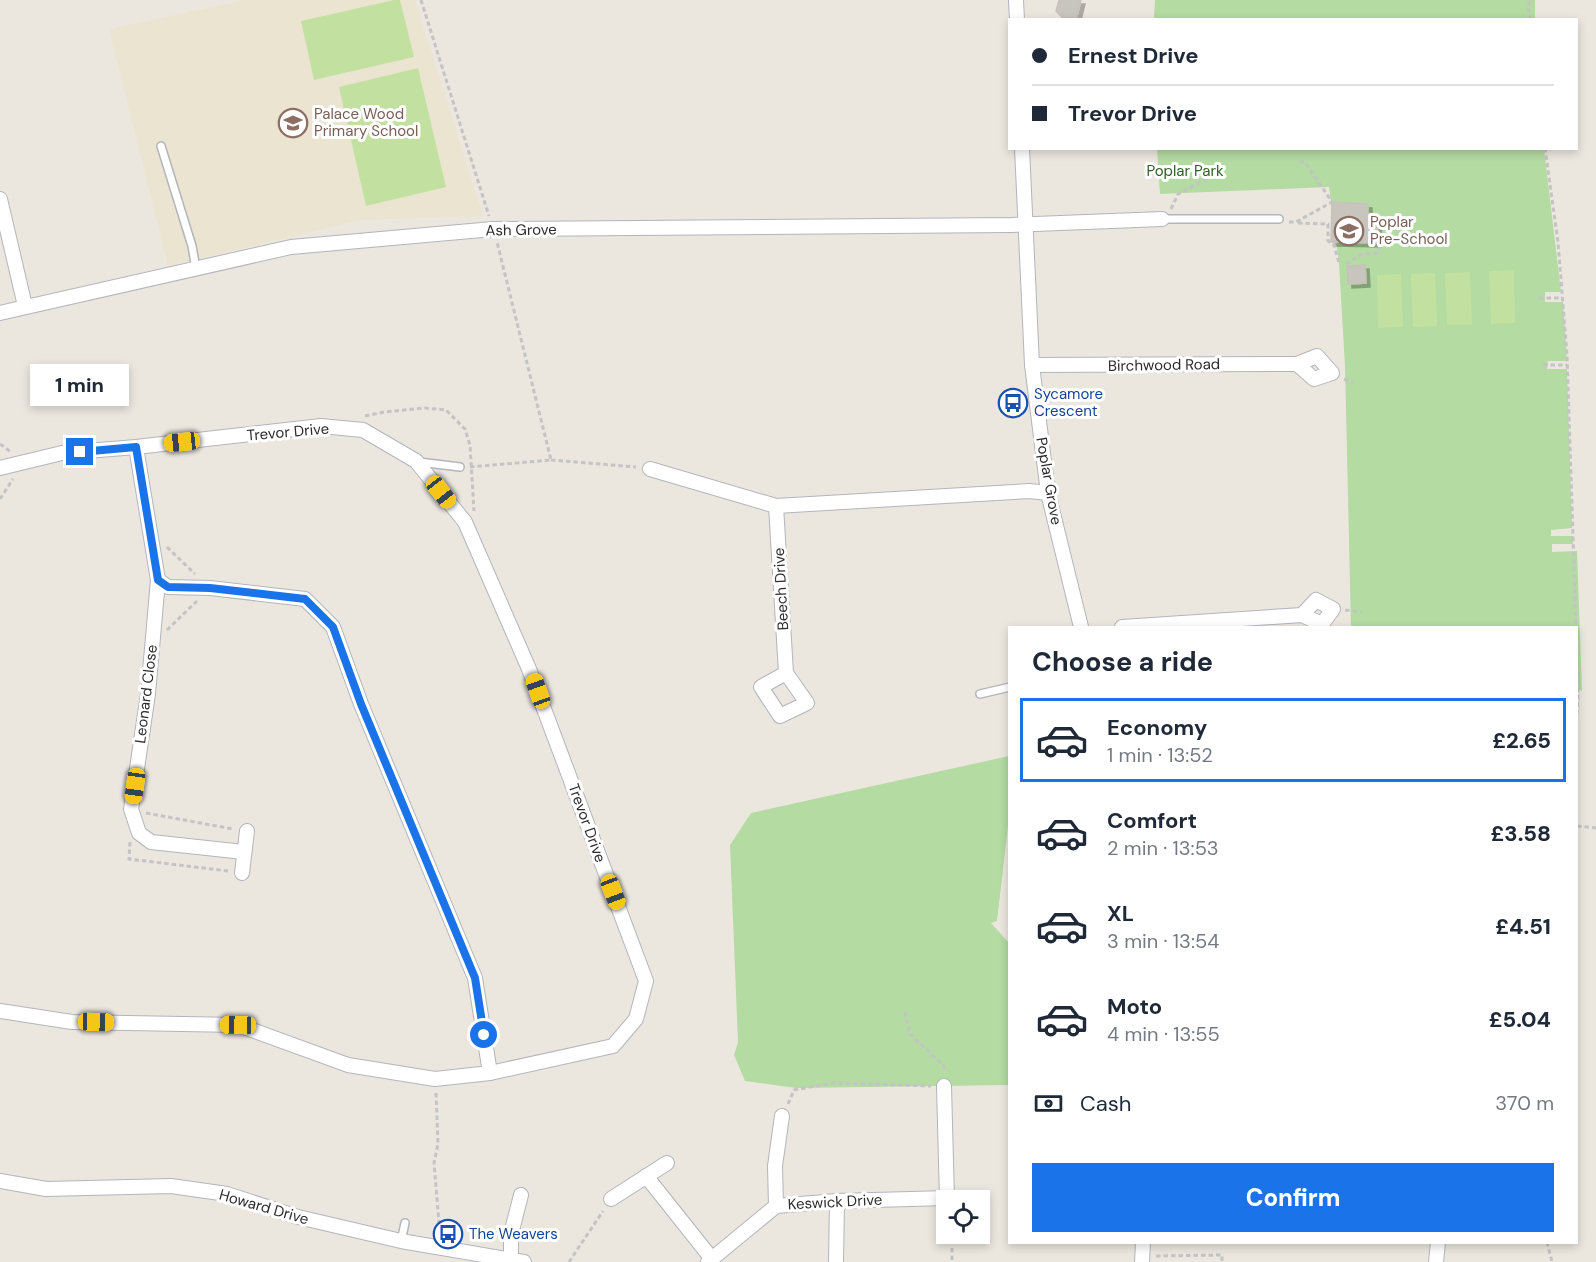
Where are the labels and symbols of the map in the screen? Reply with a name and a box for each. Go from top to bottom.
place label: Palace Wood Primary School [314,104,418,141]
school or university icon: Palace Wood Primary School [277,107,309,139]
park label: Poplar Park [1146,161,1224,181]
place label: Poplar Pre-School [1370,212,1448,249]
school or university icon: Poplar Pre-School [1333,215,1365,247]
street label: Ash Grove [485,219,557,241]
street label: Birchwood Road [1108,354,1220,376]
callout: 1 min [31,365,130,407]
place label: Sycamore Crescent [1034,384,1103,421]
bus stop icon: Sycamore Crescent [997,387,1029,419]
street label: Trevor Drive [246,418,330,446]
car [163,431,201,453]
street label: Poplar Grove [1031,436,1067,526]
route end [66,438,93,465]
car [423,472,459,512]
street label: Beech Drive [769,547,793,631]
street label: Leonard Close [130,643,162,745]
car [523,671,553,711]
car [124,767,146,805]
street label: Trevor Drive [563,781,611,865]
car [598,872,628,912]
car [78,1013,114,1031]
car [220,1016,256,1034]
route start [470,1021,497,1048]
street label: Howard Drive [217,1185,311,1229]
street label: Keswick Drive [787,1190,883,1214]
bus stop icon: The Weavers [432,1218,464,1250]
place label: The Weavers [469,1224,558,1244]

